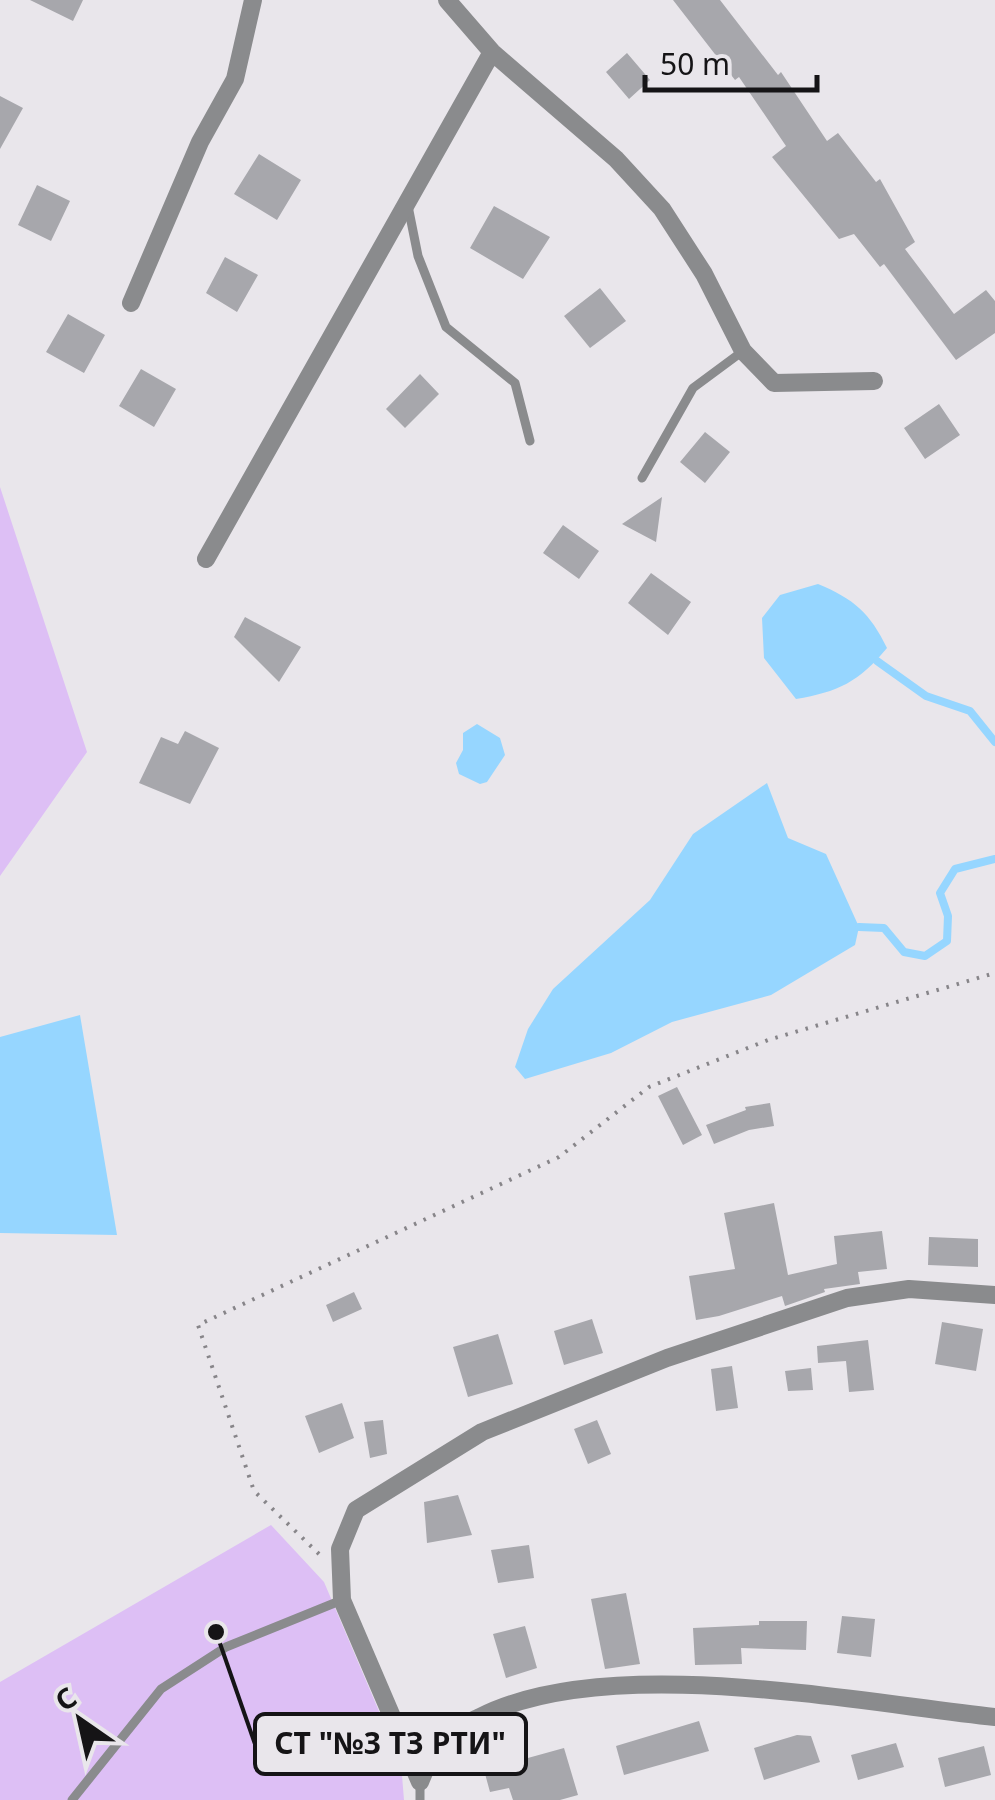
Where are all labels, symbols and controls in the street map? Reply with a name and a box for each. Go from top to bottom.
scale bar [645,30,818,92]
text: 50 m [660,43,730,84]
north arrow [30,1670,130,1770]
text: С [47,1678,84,1719]
callout: СТ "№3 ТЗ РТИ" [255,1714,526,1774]
text: СТ "№3 ТЗ РТИ" [274,1722,506,1763]

